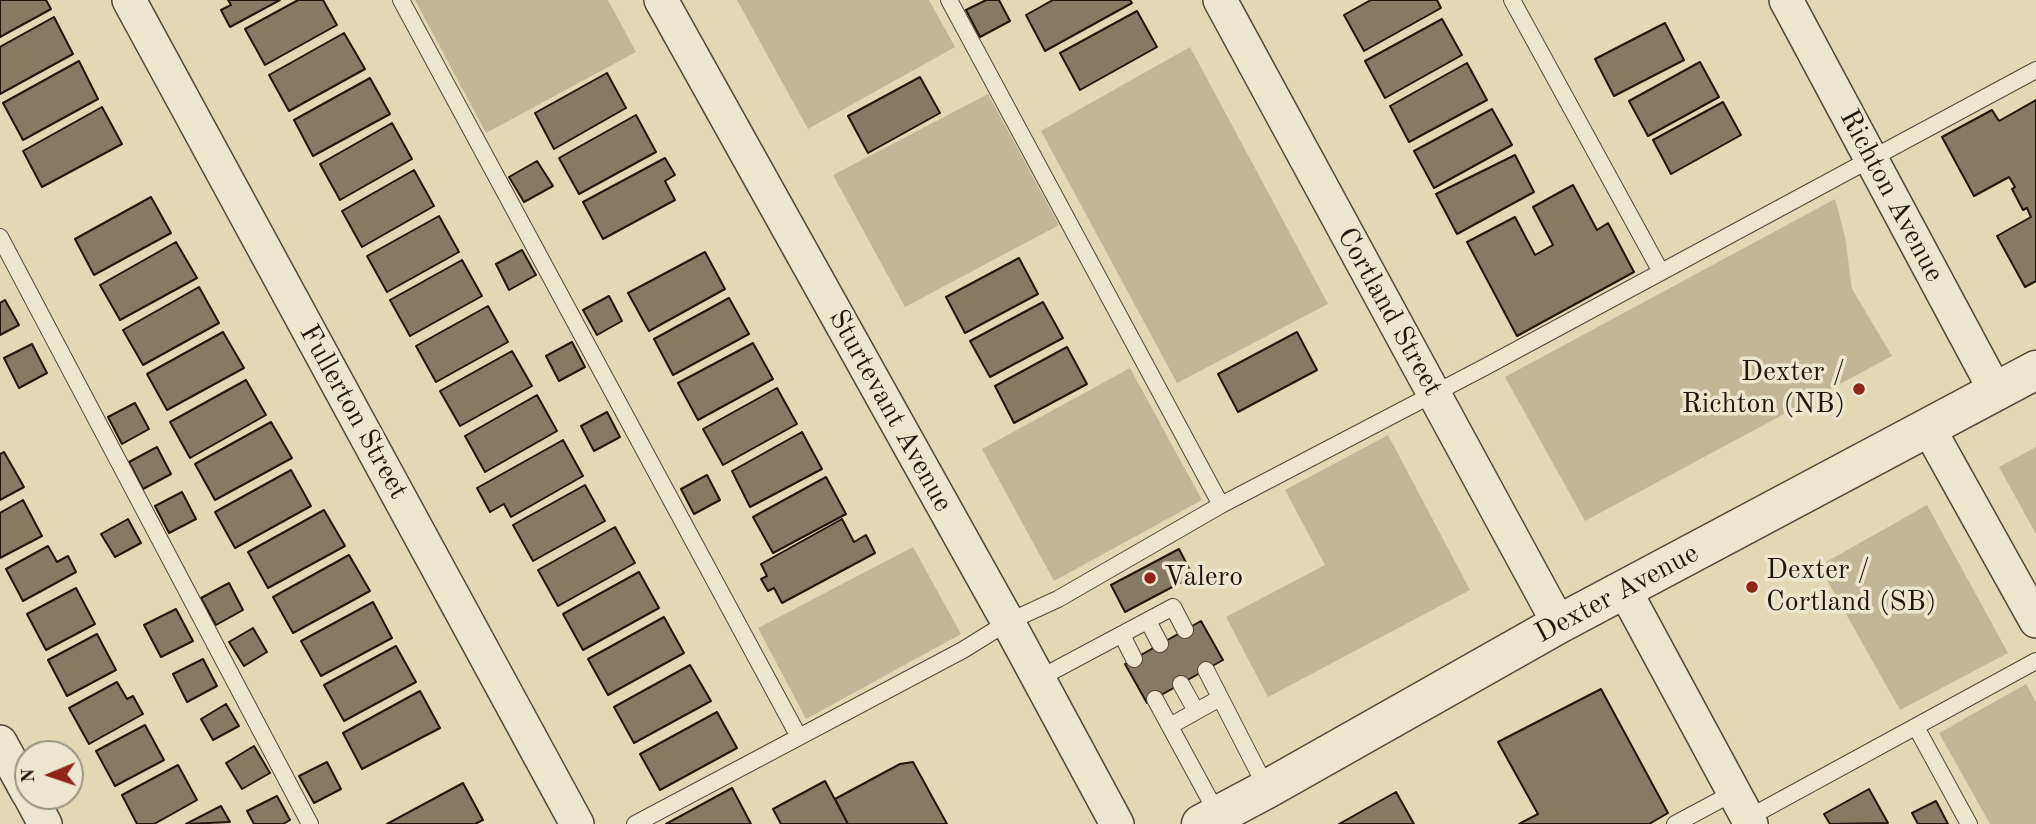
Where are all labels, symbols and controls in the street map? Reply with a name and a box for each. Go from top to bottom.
street label: Richton Avenue [1831,104,1951,288]
street label: Cortland Street [1329,222,1449,402]
street label: Sturtevant Avenue [821,304,959,518]
street label: Fullerton Street [291,319,415,505]
place label: Dexter / Richton (NB) [1682,356,1845,422]
marker: Dexter / Richton (NB) [1851,381,1867,397]
street label: Dexter Avenue [1530,537,1704,651]
place label: Dexter / Cortland (SB) [1766,554,1936,620]
place label: Valero [1164,561,1243,595]
marker: Valero [1142,570,1158,586]
marker: Dexter / Cortland (SB) [1744,579,1760,595]
north arrow [14,740,84,810]
text: N [20,768,39,783]

